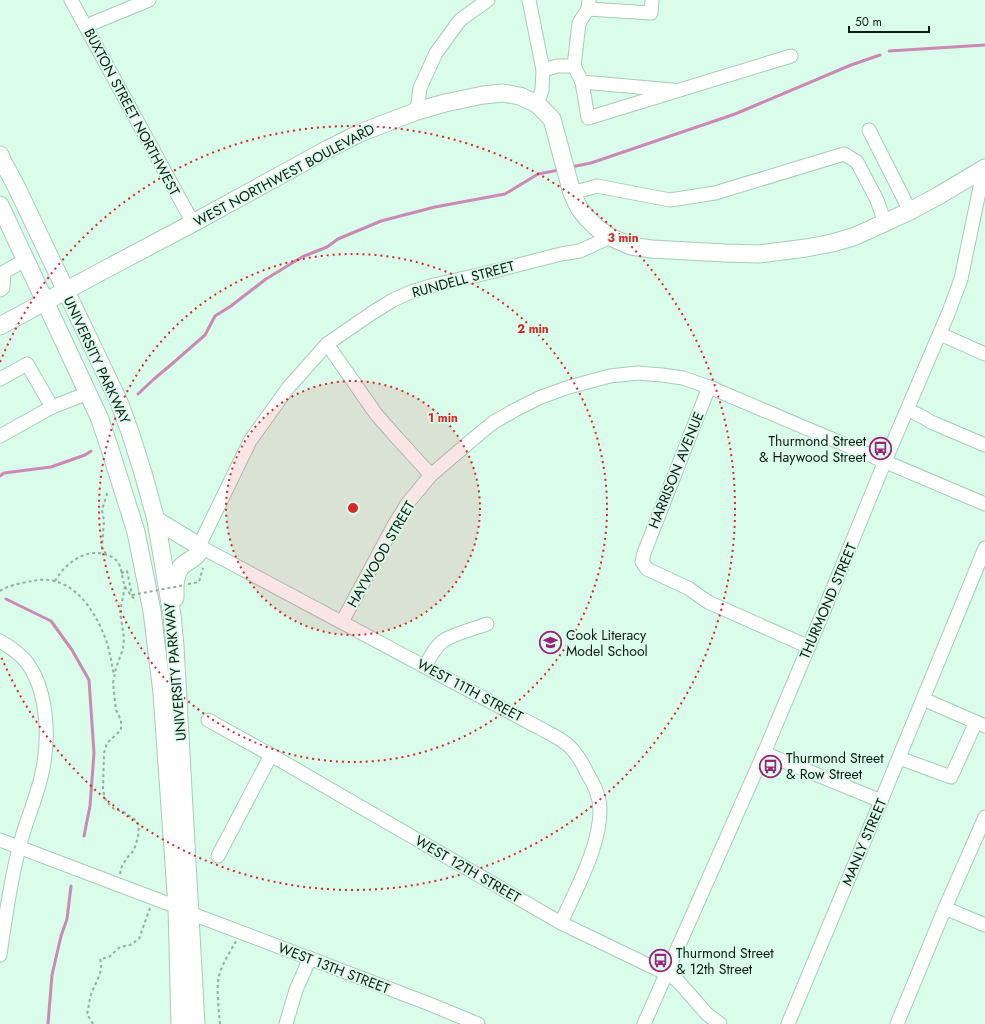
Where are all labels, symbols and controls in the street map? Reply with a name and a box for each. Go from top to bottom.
scale bar [849,8,929,34]
text: 50 m [855,13,882,31]
street label: BUXTON STREET NORTHWEST [79,25,185,200]
street label: WEST NORTHWEST BOULEVARD [190,119,378,231]
text: 3 min [607,229,639,247]
street label: RUNDELL STREET [410,256,517,302]
street label: UNIVERSITY PARKWAY [59,293,135,427]
text: 2 min [517,320,549,338]
text: 1 min [428,409,458,427]
street label: HARRISON AVENUE [643,409,709,531]
place label: Thurmond Street & Haywood Street [759,431,867,467]
bus stop icon: Thurmond Street & Haywood Street [868,436,894,462]
street label: HAYWOOD STREET [342,497,420,611]
centre of rings [346,501,360,515]
street label: THURMOND STREET [795,540,862,662]
street label: UNIVERSITY PARKWAY [159,602,191,742]
place label: Cook Literacy Model School [566,625,648,661]
school or university icon: Cook Literacy Model School [537,630,563,656]
street label: WEST 11TH STREET [414,654,527,727]
place label: Thurmond Street & Row Street [786,748,884,784]
bus stop icon: Thurmond Street & Row Street [757,753,783,779]
street label: MANLY STREET [837,795,892,889]
street label: WEST 12TH STREET [412,831,525,908]
street label: WEST 13TH STREET [275,937,393,999]
place label: Thurmond Street & 12th Street [676,943,774,979]
bus stop icon: Thurmond Street & 12th Street [648,948,674,974]

